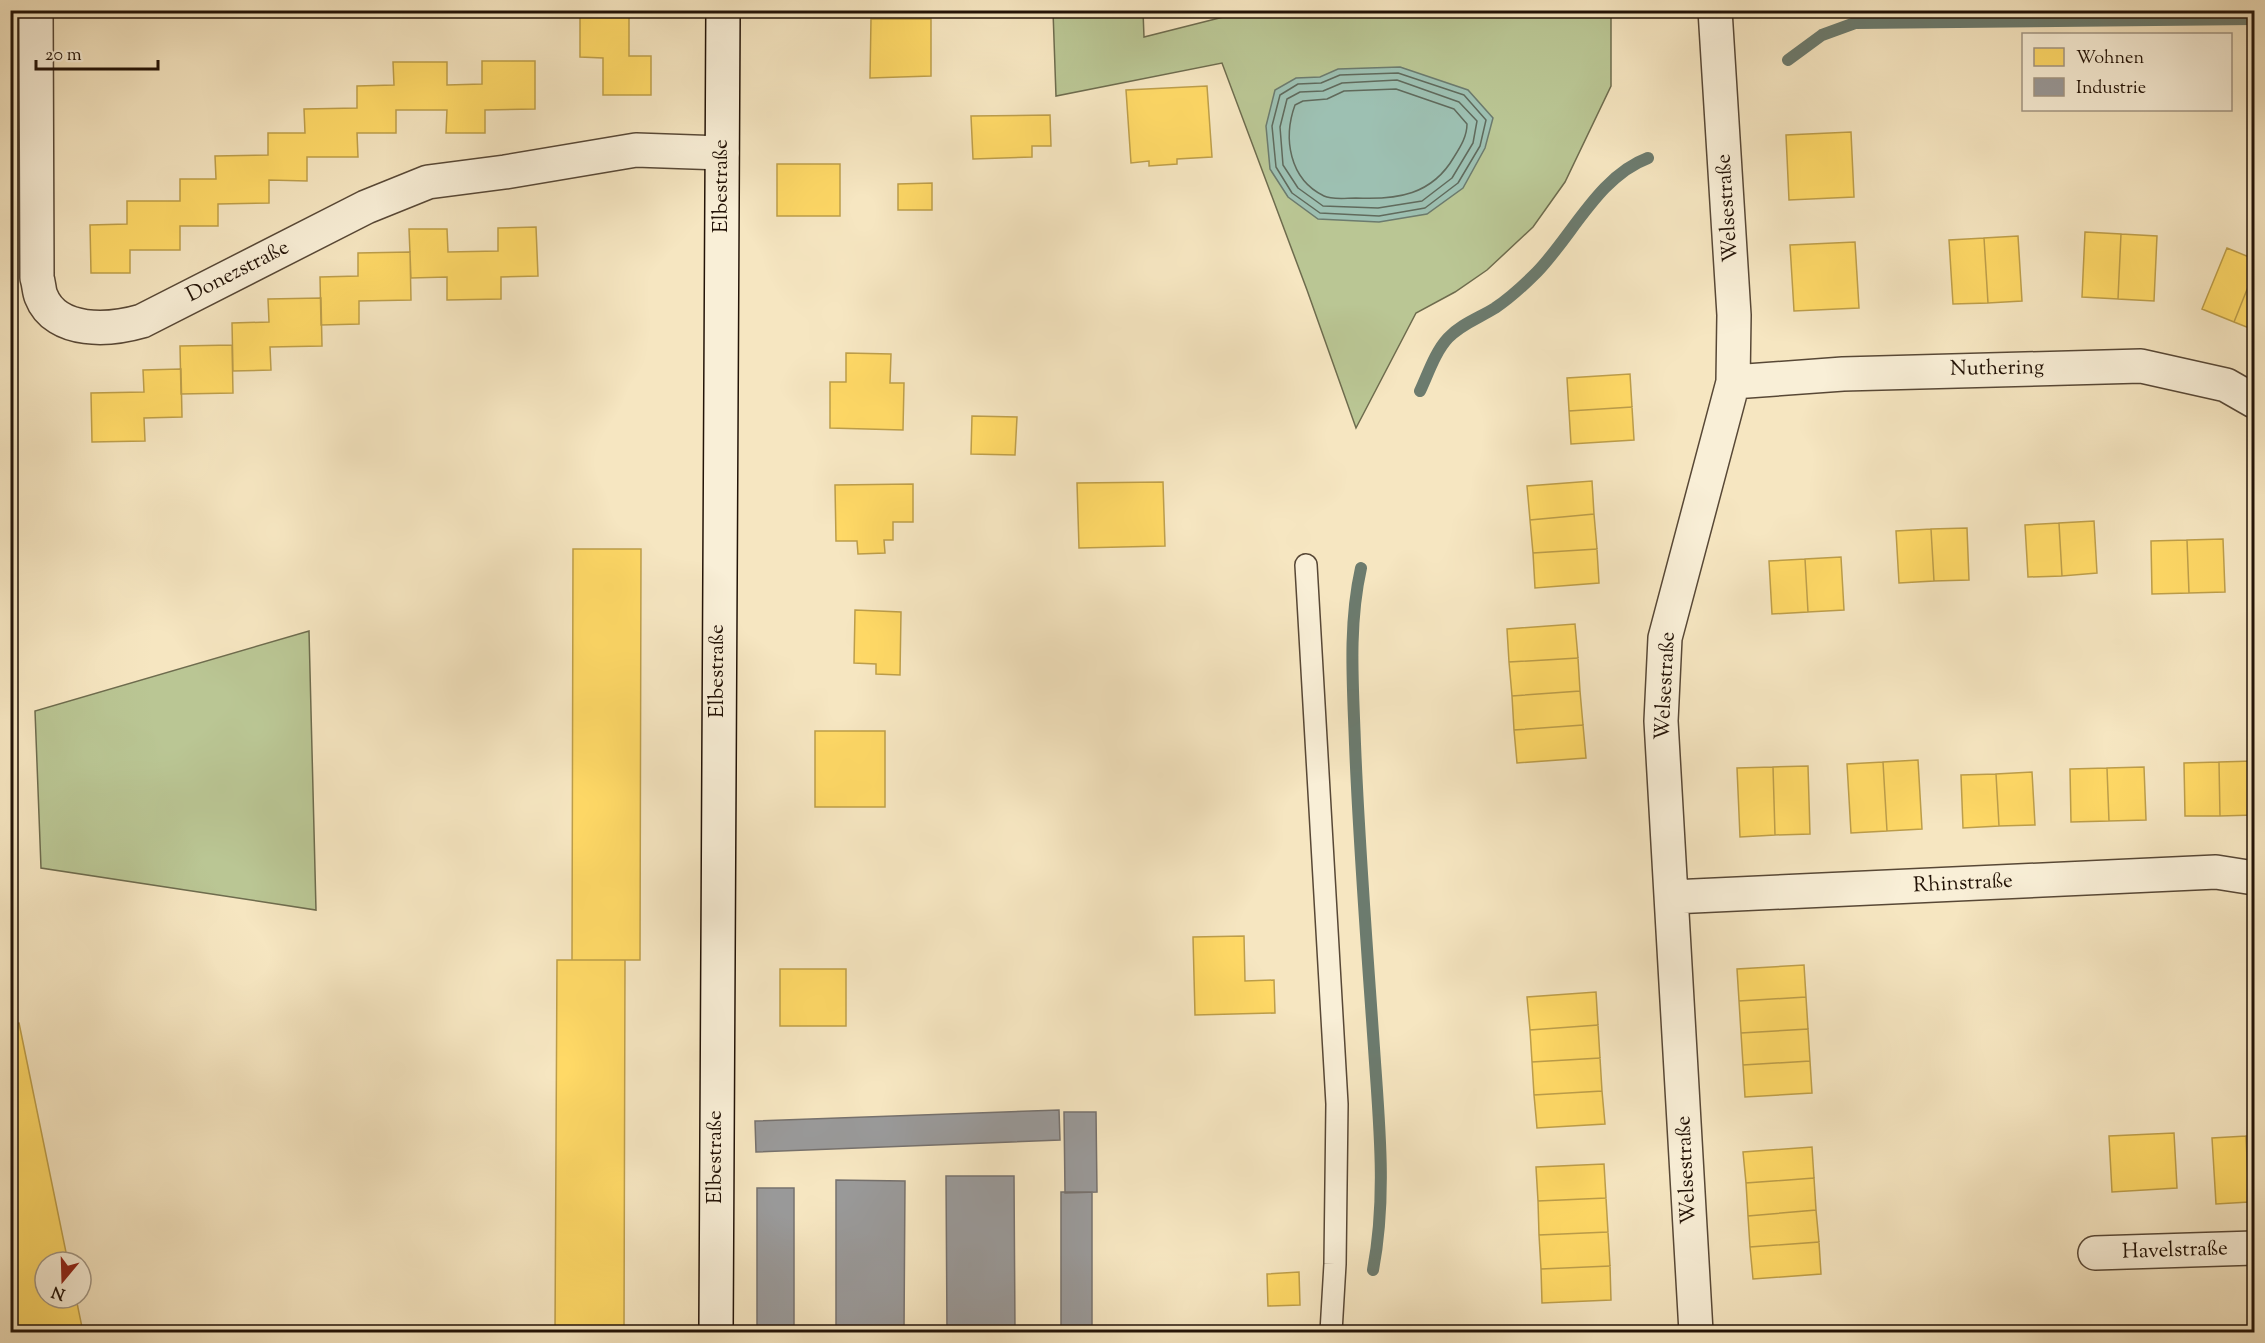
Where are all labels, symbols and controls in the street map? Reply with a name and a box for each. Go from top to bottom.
scale bar [36,33,158,71]
legend [2022,33,2232,111]
text: 20 m [45,43,82,69]
text: Wohnen [2076,46,2144,72]
text: Industrie [2076,76,2146,102]
street label: Elbestraße [707,139,737,233]
street label: Welsestraße [1709,153,1747,263]
street label: Donezstraße [181,233,295,311]
street label: Nuthering [1950,353,2044,385]
street label: Elbestraße [703,624,733,718]
street label: Welsestraße [1648,631,1684,741]
street label: Rhinstraße [1912,866,2014,902]
street label: Elbestraße [701,1110,731,1204]
street label: Welsestraße [1669,1115,1705,1225]
street label: Havelstraße [2122,1234,2228,1268]
north arrow [33,1250,93,1310]
text: N [49,1279,69,1305]

